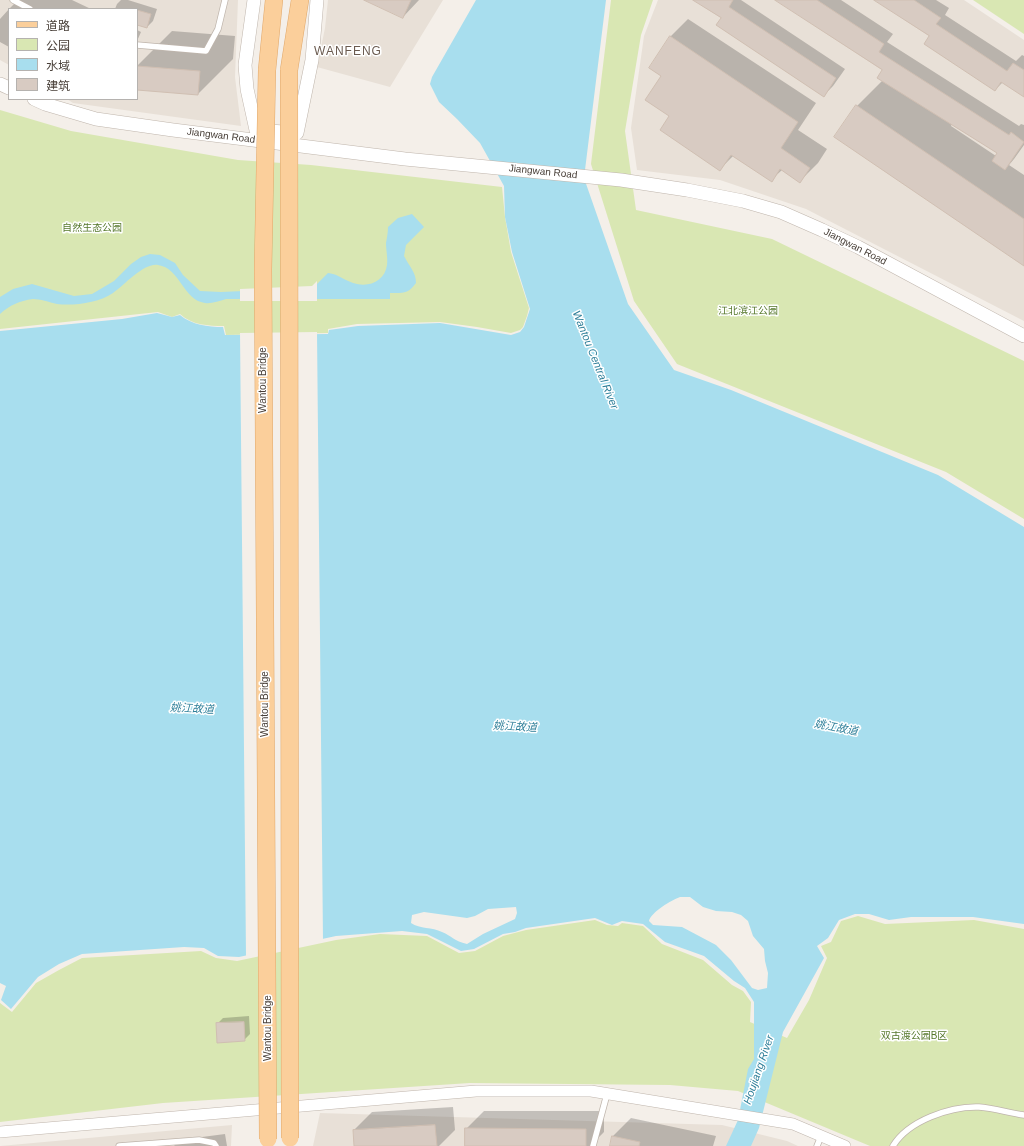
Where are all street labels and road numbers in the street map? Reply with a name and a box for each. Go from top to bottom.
street label: Jiangwan Road [186,126,256,146]
street label: Jiangwan Road [508,162,578,182]
street label: Jiangwan Road [822,226,888,268]
street label: Wantou Bridge [257,347,269,413]
street label: Wantou Bridge [259,671,271,737]
street label: Wantou Bridge [262,995,274,1061]

